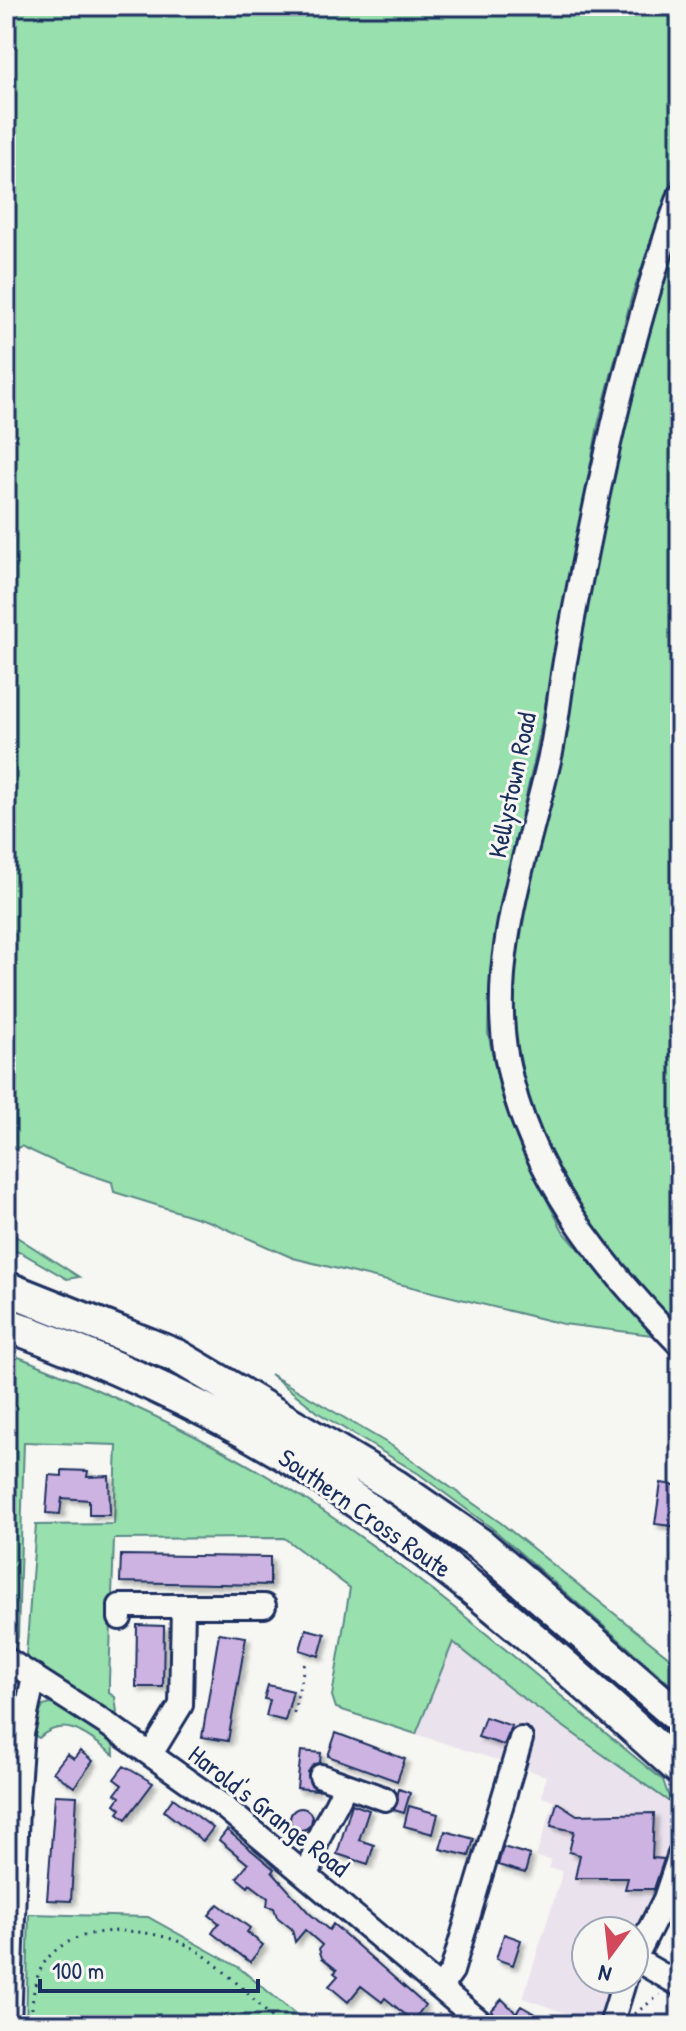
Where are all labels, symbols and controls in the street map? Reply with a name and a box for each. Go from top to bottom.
street label: Kellystown Road [479,709,544,861]
street label: Southern Cross Route [272,1440,459,1585]
street label: Harold's Grange Road [182,1737,357,1884]
north arrow [570,1915,650,1995]
scale bar [40,1943,258,1993]
text: 100 m [52,1954,104,1986]
text: N [595,1958,614,1990]

